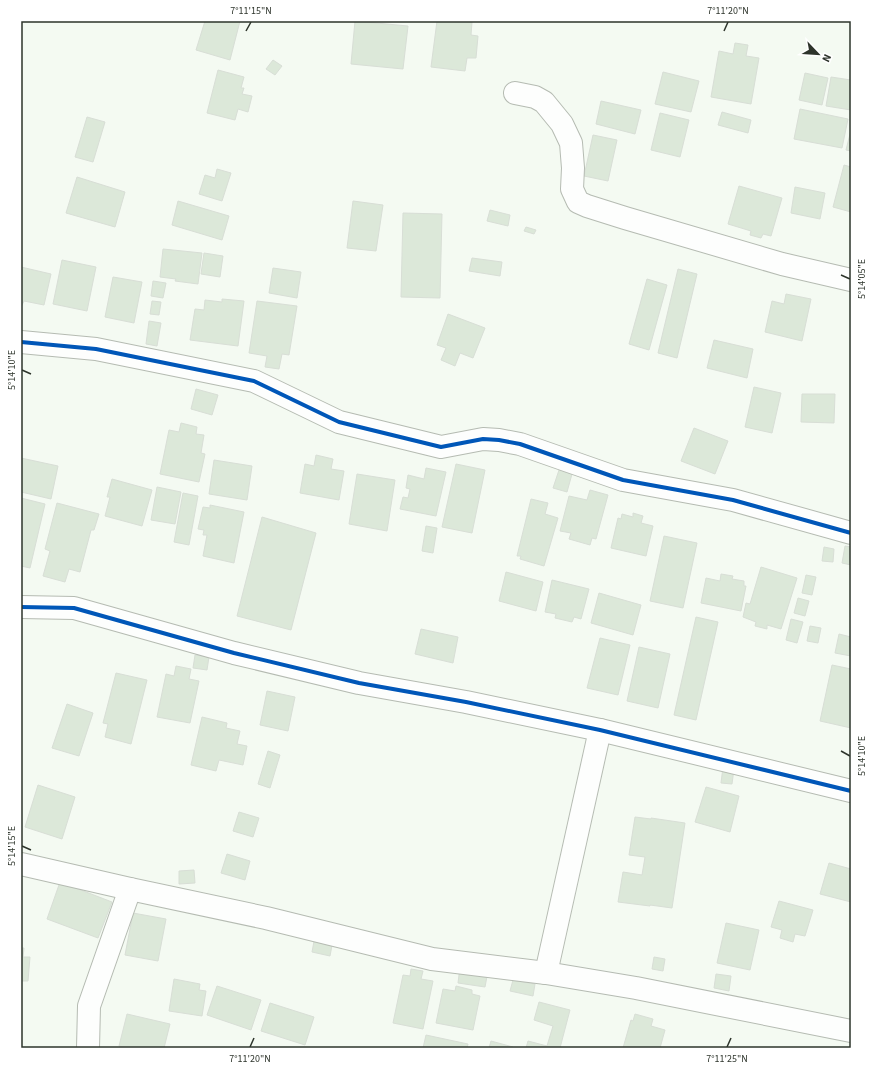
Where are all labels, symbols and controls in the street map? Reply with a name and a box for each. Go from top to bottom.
text: 7°11'15"N [230,4,272,18]
text: 7°11'20"N [707,4,749,18]
north arrow [798,34,838,74]
text: N [818,52,835,65]
text: 5°14'05"E [855,259,869,299]
text: 5°14'10"E [5,350,19,390]
text: 5°14'10"E [855,736,869,776]
text: 5°14'15"E [5,826,19,866]
text: 7°11'20"N [229,1052,271,1066]
text: 7°11'25"N [706,1052,748,1066]

